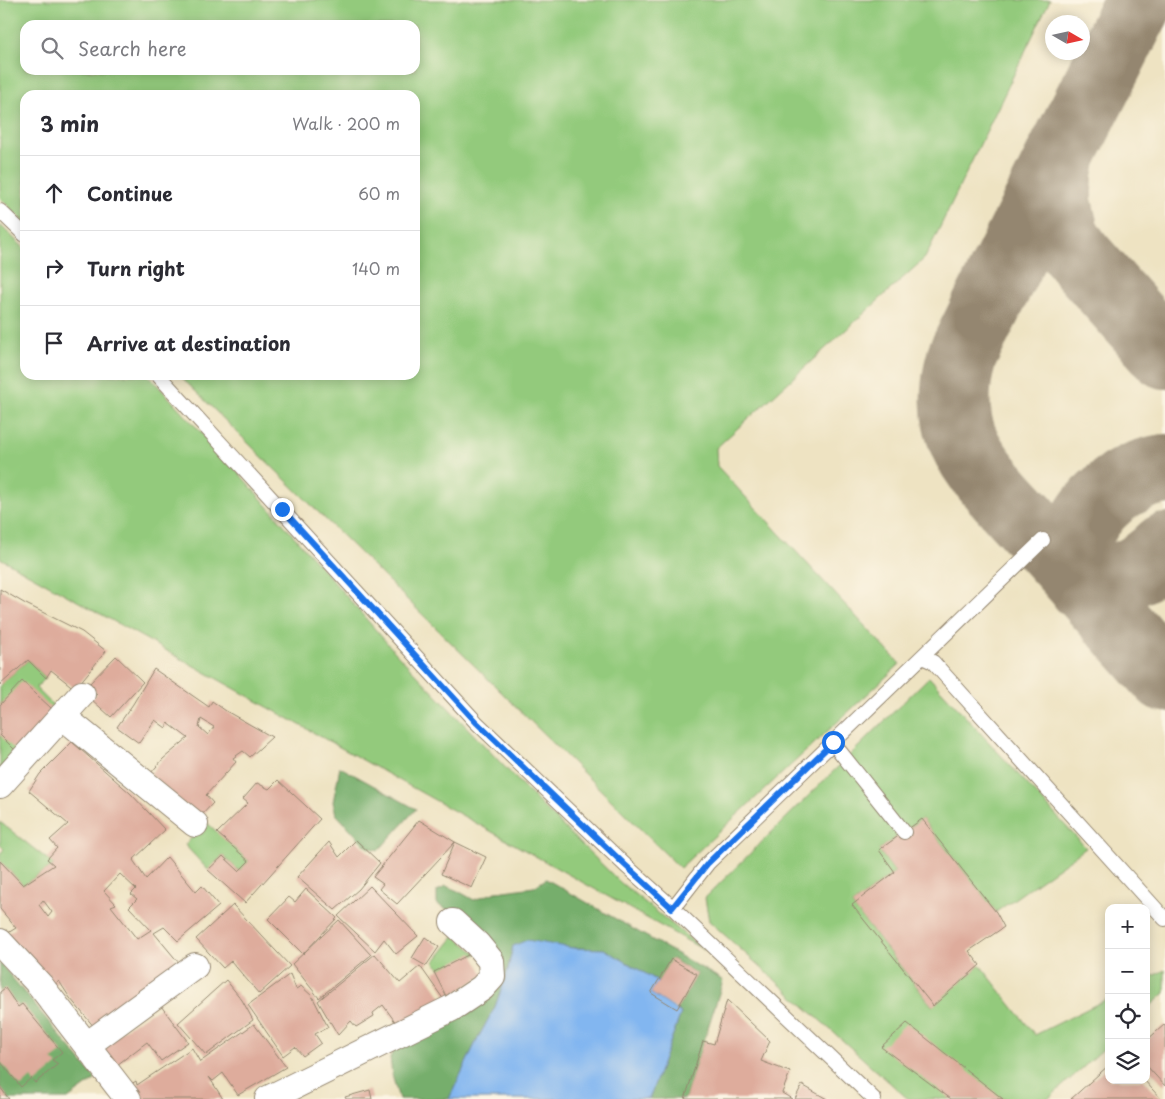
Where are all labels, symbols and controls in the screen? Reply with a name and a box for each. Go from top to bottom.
north arrow [1045,15,1090,60]
search box [20,20,420,75]
icon: search [38,34,66,62]
text: Search here [78,34,187,62]
text: 3 min [40,107,99,139]
text: Walk · 200 m [292,111,400,135]
icon: ahead [40,179,68,207]
text: Continue [87,179,173,207]
text: 60 m [358,181,400,205]
icon: right [40,254,68,282]
text: Turn right [87,254,185,282]
text: 140 m [352,256,400,280]
icon: arrive [40,329,68,357]
text: Arrive at destination [87,329,291,357]
route end [271,498,294,521]
route start [822,731,845,754]
map controls [1105,904,1150,1084]
button: + [1105,904,1150,949]
button: − [1105,949,1150,994]
button: locate [1105,994,1150,1039]
button: layers [1105,1039,1150,1084]

